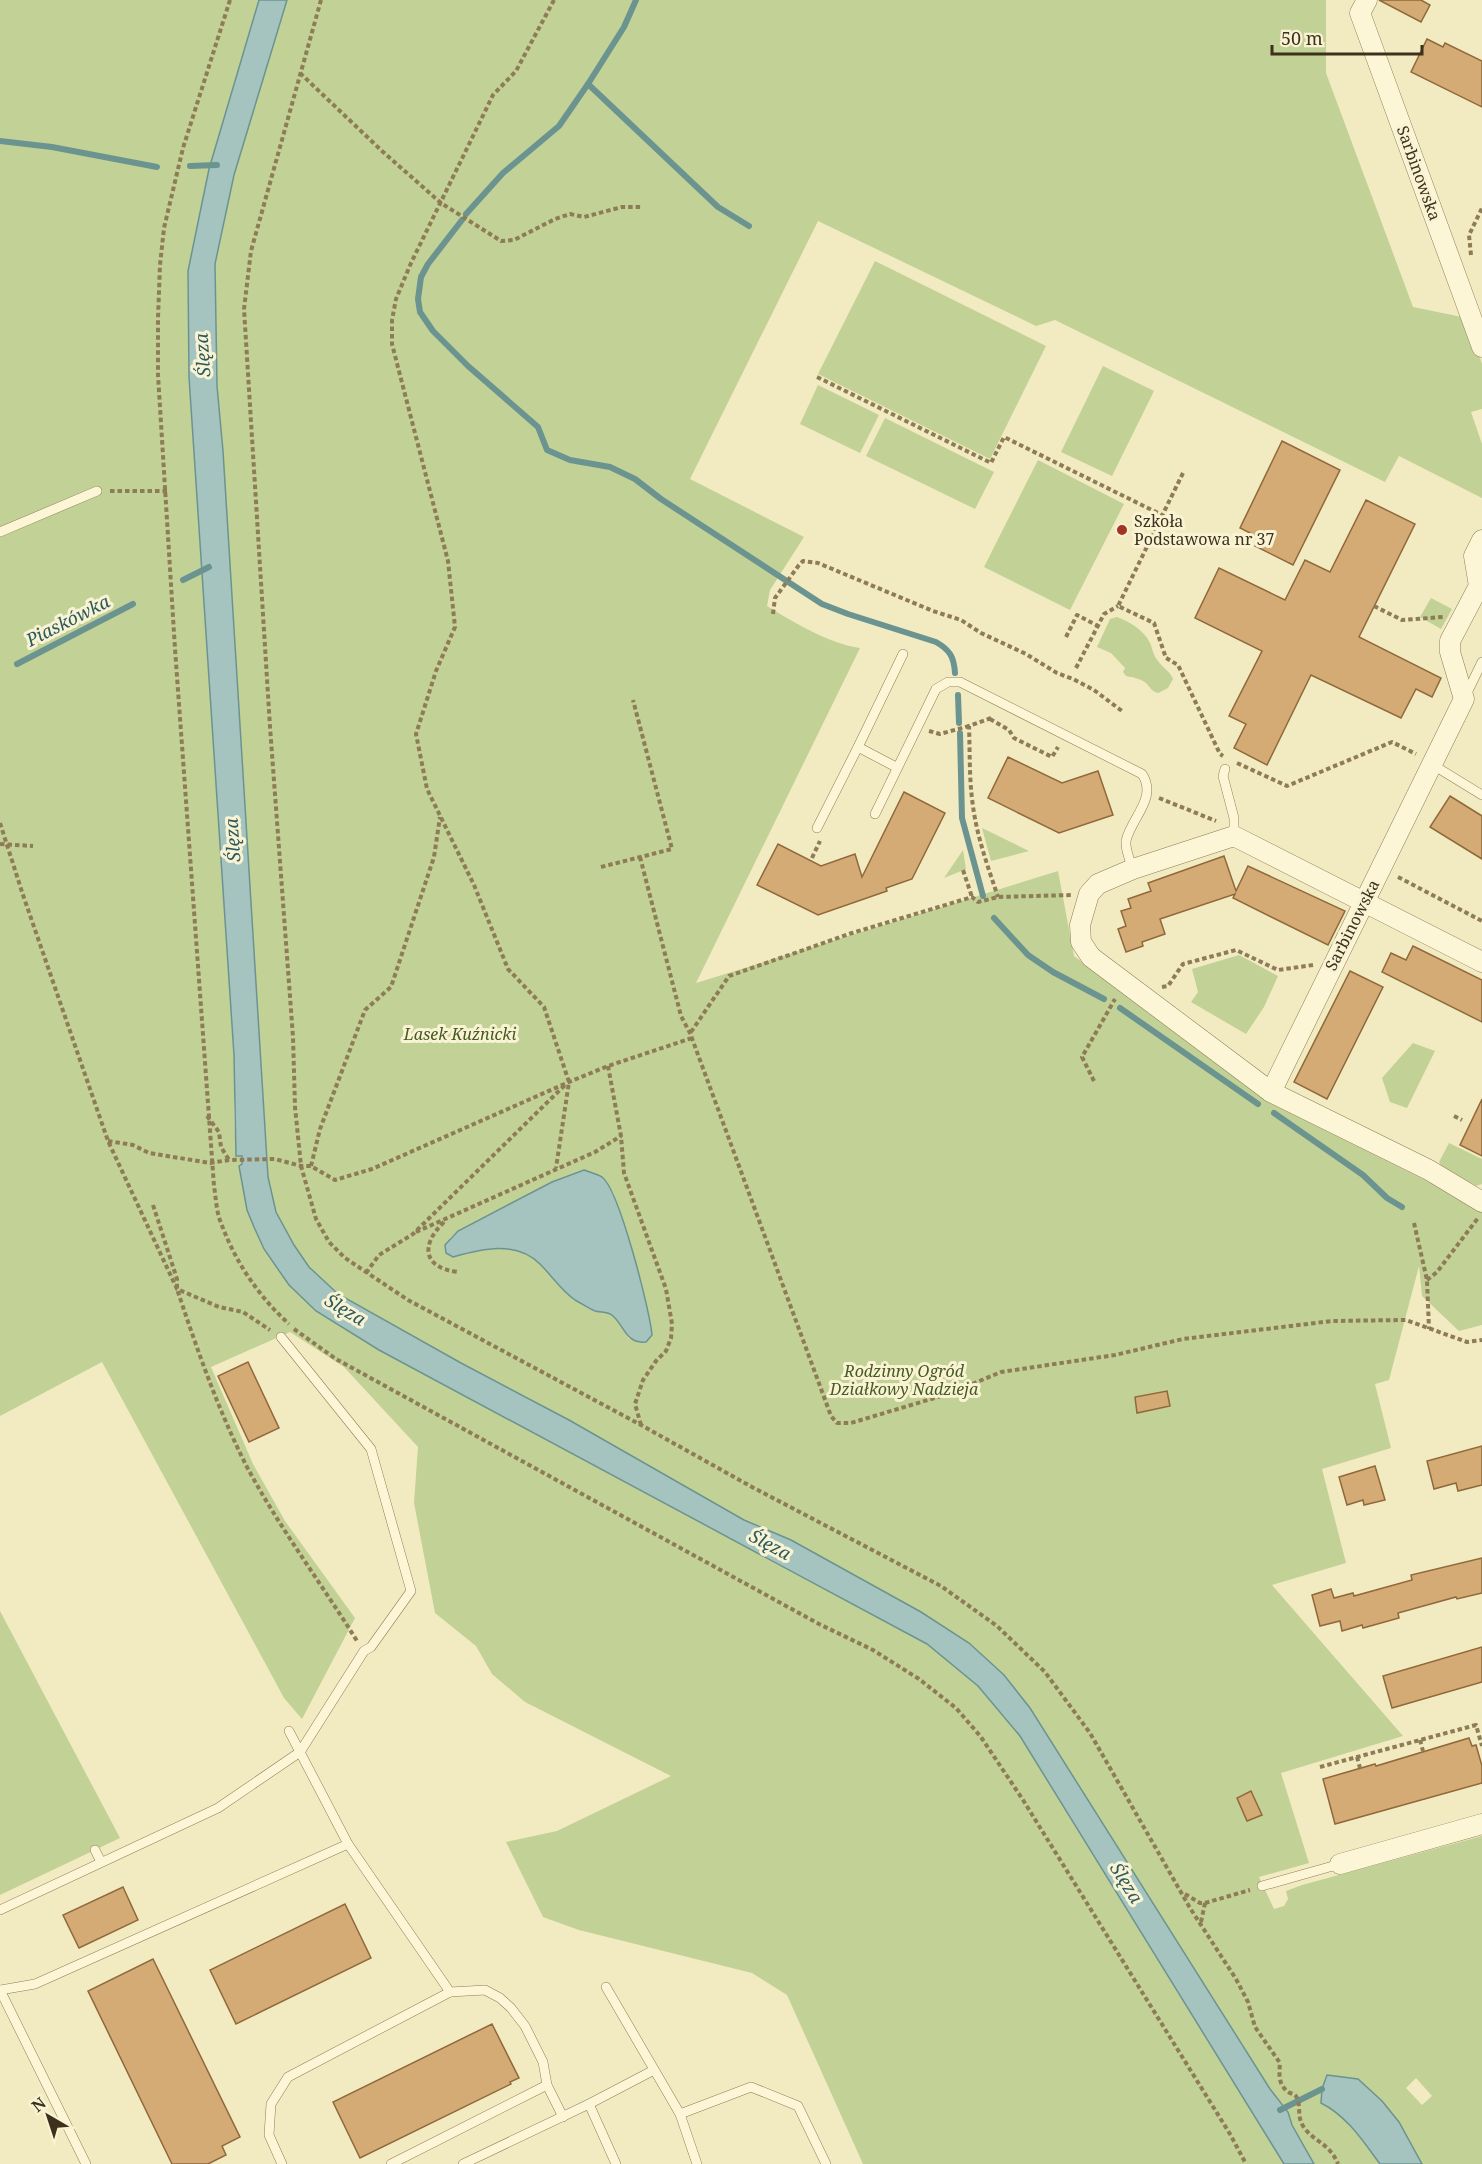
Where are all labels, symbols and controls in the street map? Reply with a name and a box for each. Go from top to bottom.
scale bar [1272,18,1422,56]
text: 50 m [1281,26,1323,50]
street label: Sarbinowska [1392,123,1446,223]
water label: Ślęza [188,332,215,378]
place label: Szkoła Podstawowa nr 37 [1134,510,1275,550]
marker: Szkoła Podstawowa nr 37 [1115,523,1129,537]
water label: Piaskówka [21,588,114,652]
water label: Ślęza [218,817,245,863]
street label: Sarbinowska [1320,876,1384,974]
park label: Lasek Kuźnicki [403,1023,516,1045]
water label: Ślęza [321,1288,371,1331]
park label: Rodzinny Ogród Działkowy Nadzieja [829,1360,979,1400]
water label: Ślęza [746,1523,796,1565]
water label: Ślęza [1105,1858,1149,1908]
north arrow [18,2086,78,2146]
text: N [27,2092,51,2117]

